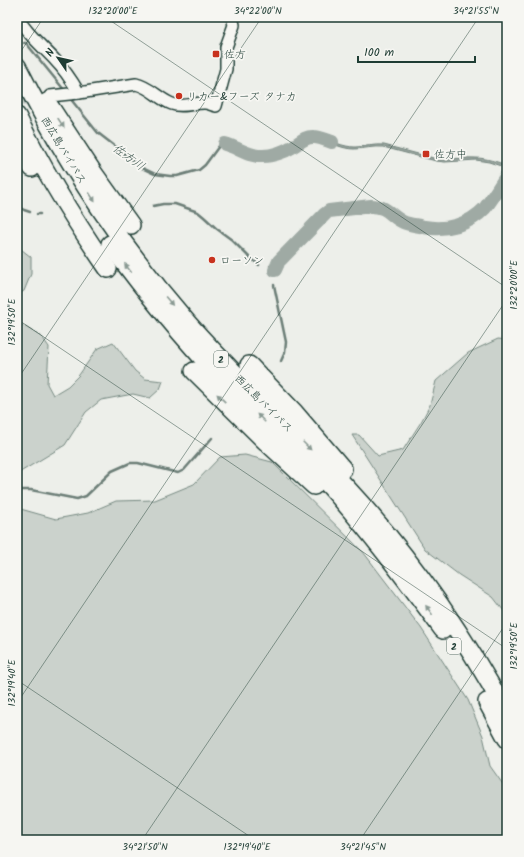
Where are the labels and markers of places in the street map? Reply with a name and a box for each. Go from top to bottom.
place label: 佐方 [224,46,246,64]
marker: 佐方 [211,49,221,59]
place label: リカー&フーズ タナカ [187,88,297,106]
marker: リカー&フーズ タナカ [174,91,184,101]
place label: 佐方中 [434,146,467,164]
marker: 佐方中 [421,149,431,159]
place label: ローソン [220,252,264,270]
marker: ローソン [207,255,217,265]

